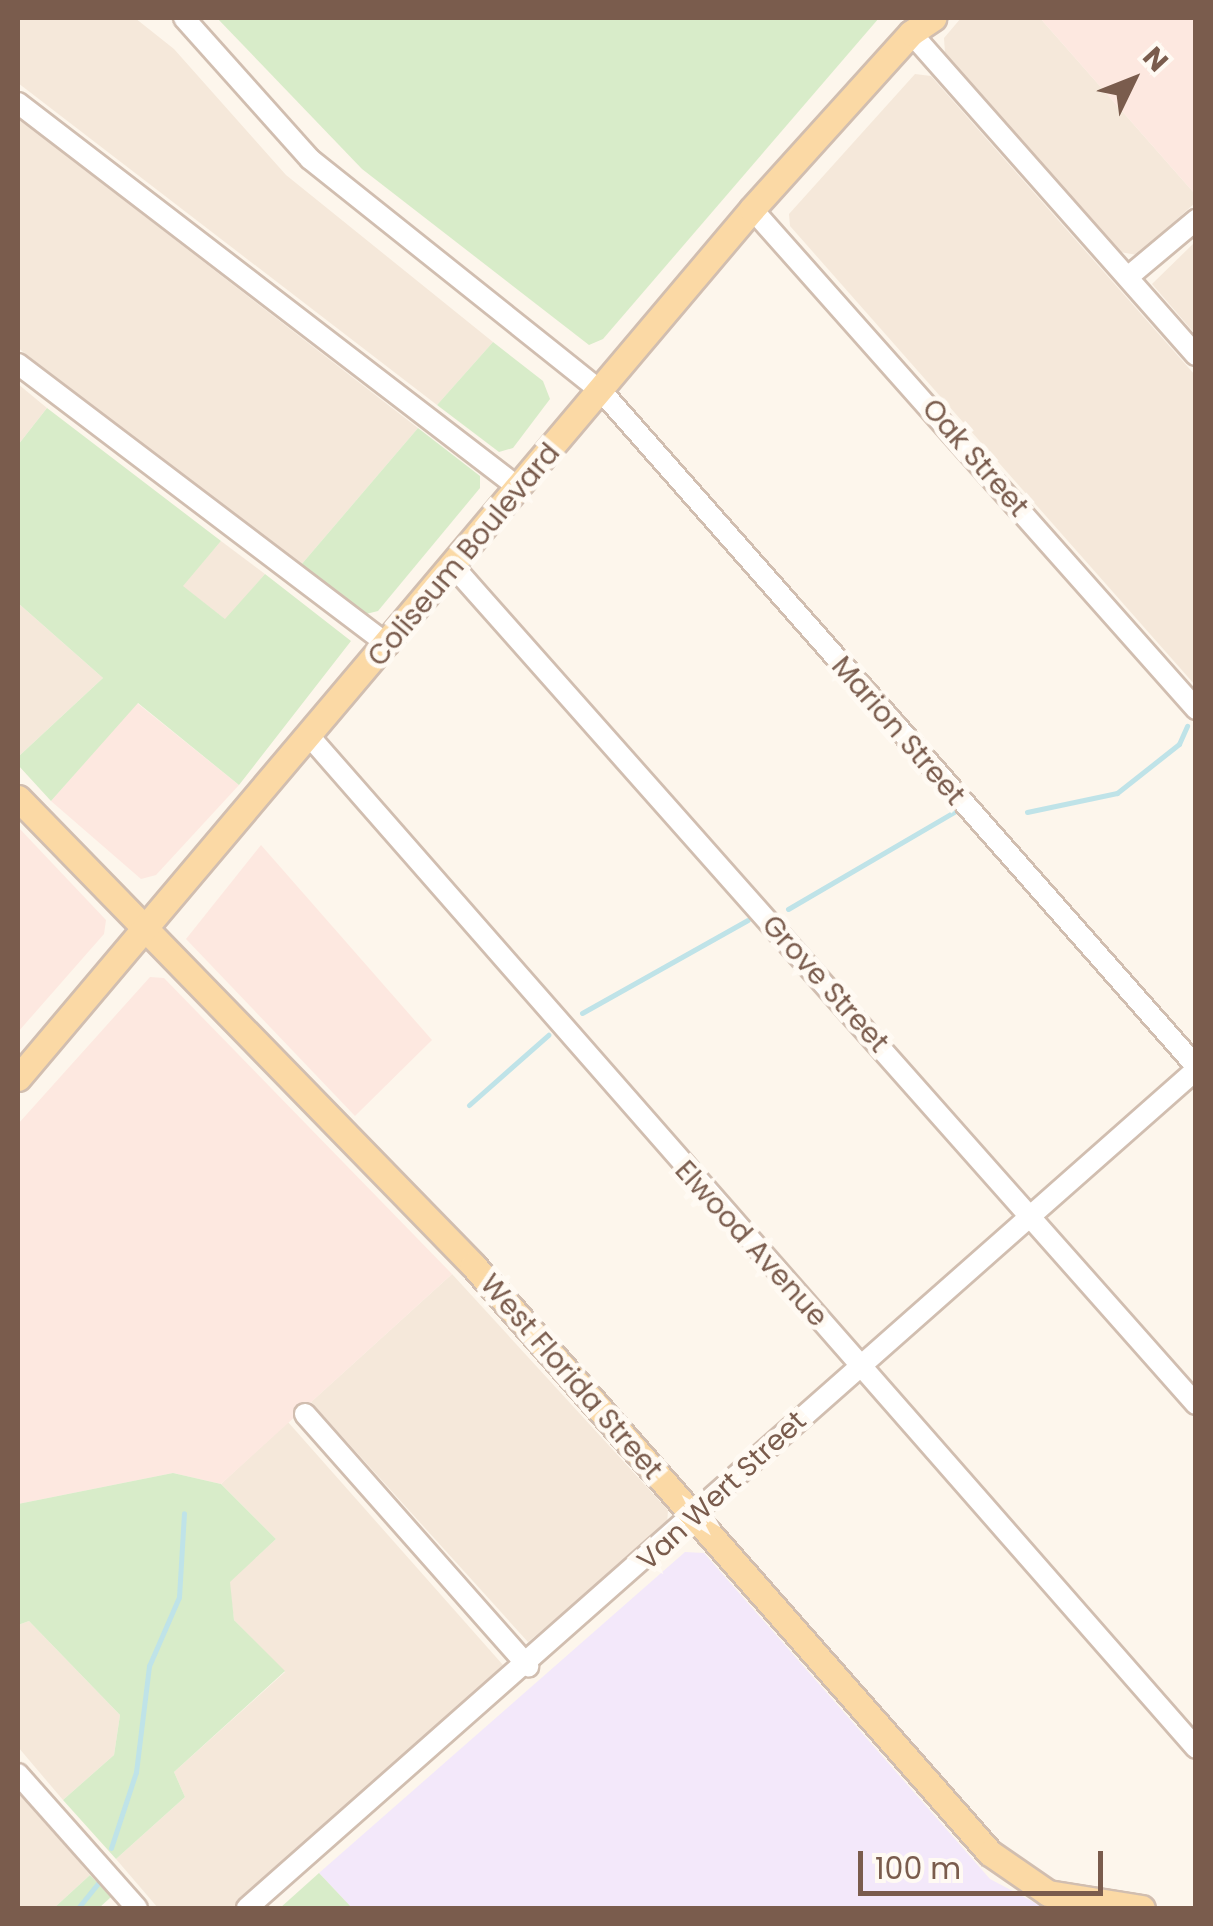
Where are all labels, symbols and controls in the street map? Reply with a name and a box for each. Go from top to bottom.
north arrow [1083,30,1183,130]
text: N [1134,38,1177,80]
street label: Oak Street [915,392,1035,524]
street label: Coliseum Boulevard [361,437,567,673]
street label: Marion Street [824,650,972,812]
street label: Grove Street [755,909,895,1059]
street label: Elwood Avenue [668,1154,834,1334]
street label: West Florida Street [473,1268,669,1486]
street label: Van Wert Street [631,1404,813,1578]
scale bar [863,1831,1108,1893]
text: 100 m [875,1847,961,1890]

